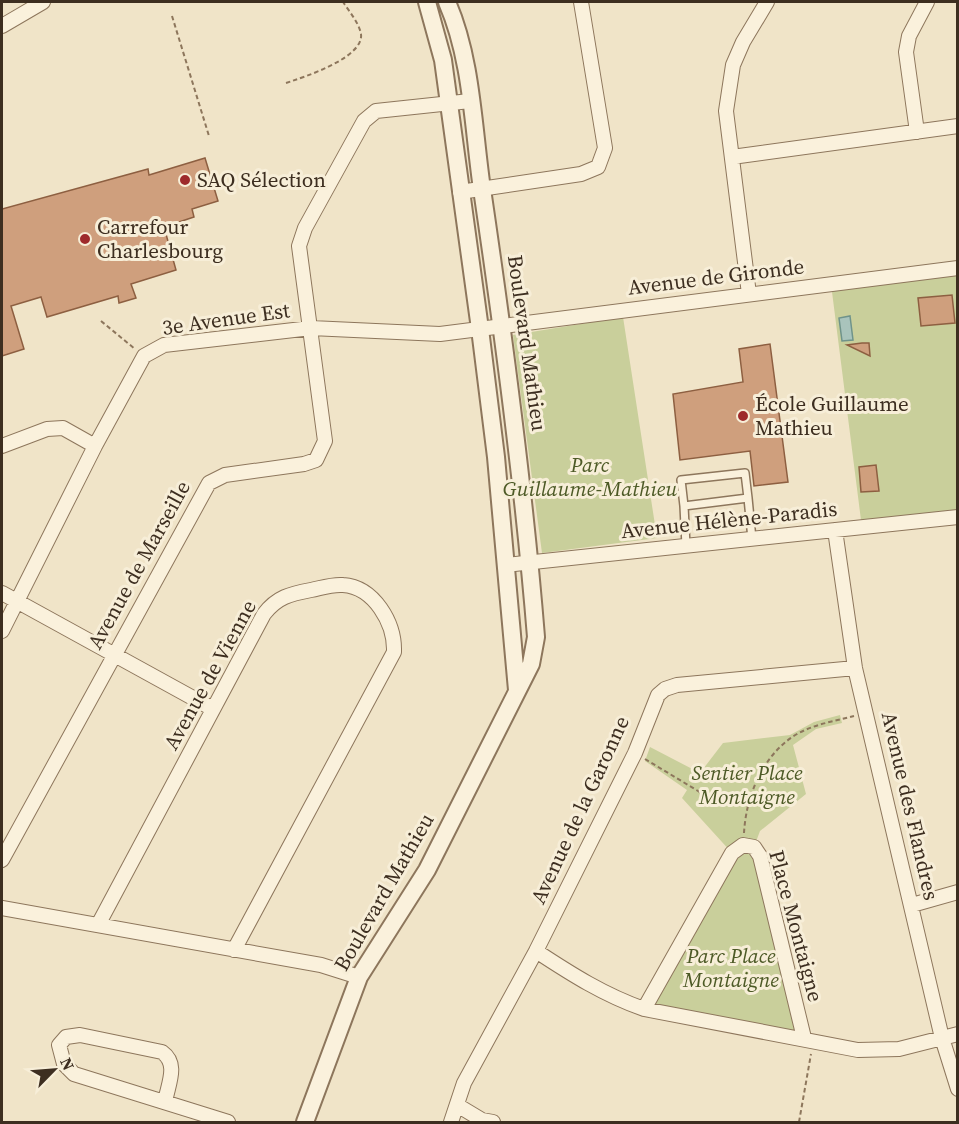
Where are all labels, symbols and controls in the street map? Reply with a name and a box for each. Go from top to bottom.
place label: SAQ Sélection [197,165,326,194]
marker: SAQ Sélection [178,173,192,187]
place label: Carrefour Charlesbourg [97,212,223,265]
marker: Carrefour Charlesbourg [78,232,92,246]
street label: Avenue de Gironde [626,251,806,302]
street label: Boulevard Mathieu [501,253,554,433]
street label: 3e Avenue Est [160,295,292,342]
place label: École Guillaume Mathieu [755,389,909,442]
marker: École Guillaume Mathieu [736,409,750,423]
park label: Parc Guillaume-Mathieu [503,450,677,503]
street label: Avenue de Marseille [80,475,197,654]
street label: Avenue Hélène-Paradis [619,494,838,545]
street label: Avenue de Vienne [156,595,263,755]
street label: Avenue des Flandres [875,709,946,903]
street label: Avenue de la Garonne [523,711,636,908]
park label: Sentier Place Montaigne [691,758,803,811]
street label: Boulevard Mathieu [327,808,441,976]
street label: Place Montaigne [762,847,831,1005]
park label: Parc Place Montaigne [682,941,779,994]
north arrow [24,1040,84,1100]
text: N [55,1054,80,1074]

